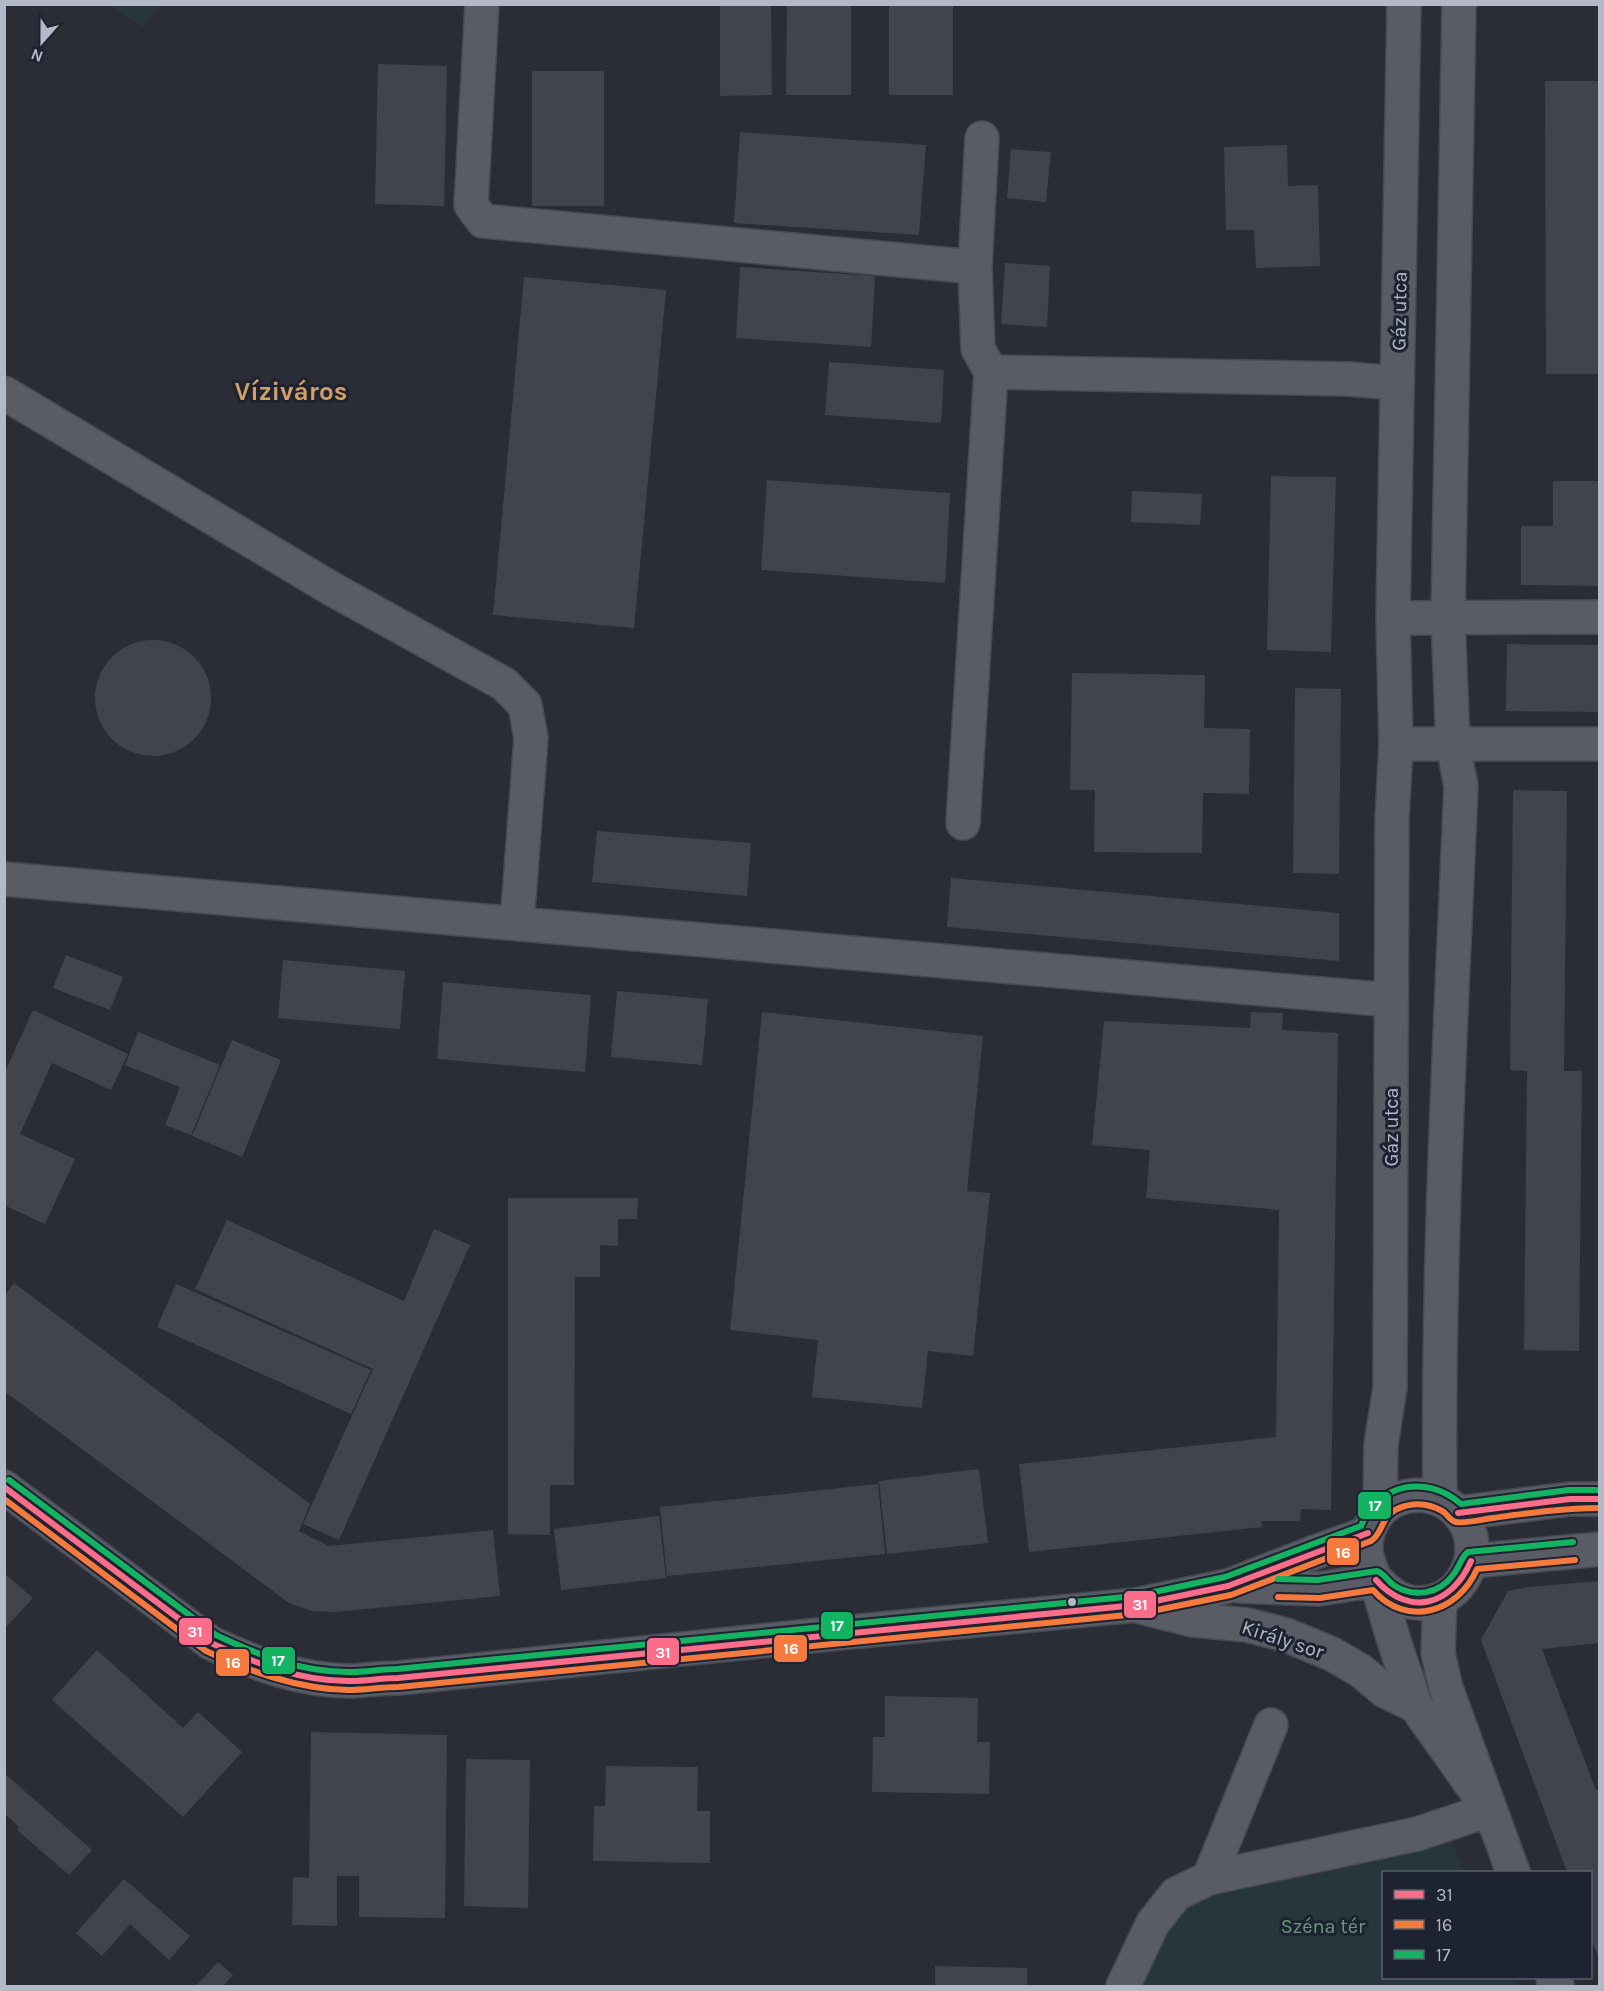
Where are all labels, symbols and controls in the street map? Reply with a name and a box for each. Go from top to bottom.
north arrow [12,12,72,72]
text: N [28,45,46,66]
street label: Gáz utca [1387,271,1412,351]
district label: Víziváros [235,376,347,407]
street label: Gáz utca [1380,1087,1403,1167]
line badge: 17 [1357,1491,1392,1520]
text: 17 [1368,1496,1382,1515]
line badge: 16 [1326,1537,1360,1566]
text: 16 [1335,1543,1351,1562]
line badge: 31 [1123,1590,1157,1619]
text: 31 [1132,1595,1148,1614]
unlabelled marker [1066,1596,1078,1608]
line badge: 17 [820,1611,854,1640]
street label: Király sor [1239,1615,1327,1664]
text: 17 [830,1616,844,1635]
line badge: 31 [178,1617,213,1646]
text: 31 [187,1622,203,1641]
line badge: 16 [773,1634,808,1663]
line badge: 31 [646,1637,680,1666]
text: 16 [783,1639,799,1658]
text: 31 [655,1643,671,1662]
line badge: 17 [261,1646,296,1675]
line badge: 16 [215,1648,250,1677]
text: 17 [271,1651,285,1670]
text: 16 [225,1653,241,1672]
legend [1382,1871,1592,1979]
text: 31 [1436,1884,1453,1906]
text: 16 [1436,1914,1452,1936]
park label: Széna tér [1281,1915,1366,1938]
text: 17 [1436,1944,1451,1966]

